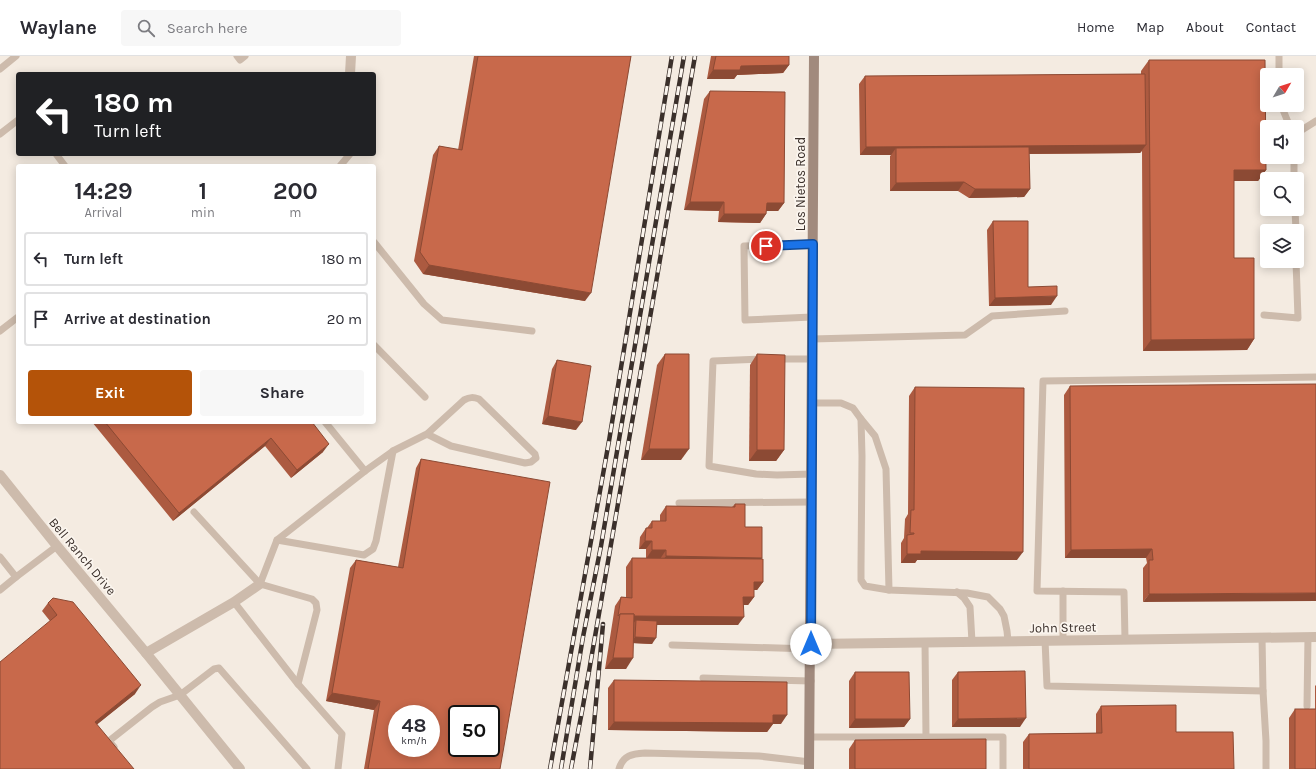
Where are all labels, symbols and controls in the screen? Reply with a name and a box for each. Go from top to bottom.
search box [121,10,401,46]
text: Waylane [20,17,97,39]
icon: search [135,17,157,39]
text: Search here [167,19,247,37]
text: Home [1077,19,1114,36]
text: Map [1136,19,1164,36]
text: About [1186,19,1224,36]
text: Contact [1246,19,1296,36]
north arrow [1260,68,1304,112]
map controls [1260,68,1304,268]
text: 180 m [94,86,173,119]
icon: left [28,88,80,140]
text: Turn left [94,120,162,142]
button: sound [1260,120,1304,164]
street label: Los Nietos Road [793,137,808,231]
button: search [1260,172,1304,216]
text: 14:29 [74,177,133,205]
text: 1 [199,177,207,205]
text: 200 [273,177,318,205]
text: Arrival [84,205,122,220]
text: min [191,205,215,220]
text: m [289,205,301,220]
button: layers [1260,224,1304,268]
pin [749,229,783,263]
icon: arrive [755,235,777,257]
icon: left [30,248,52,270]
text: Turn left [64,250,123,268]
text: 180 m [321,250,362,268]
icon: arrive [30,308,52,330]
text: Arrive at destination [64,310,211,328]
text: 20 m [327,310,362,328]
button: Exit [28,370,192,416]
button: Share [200,370,364,416]
street label: Bell Ranch Drive [46,515,119,598]
street label: John Street [1029,619,1097,636]
position arrow [790,623,832,665]
speed limit sign: 50 [448,705,500,757]
text: 48 [402,714,426,737]
text: km/h [401,735,427,747]

